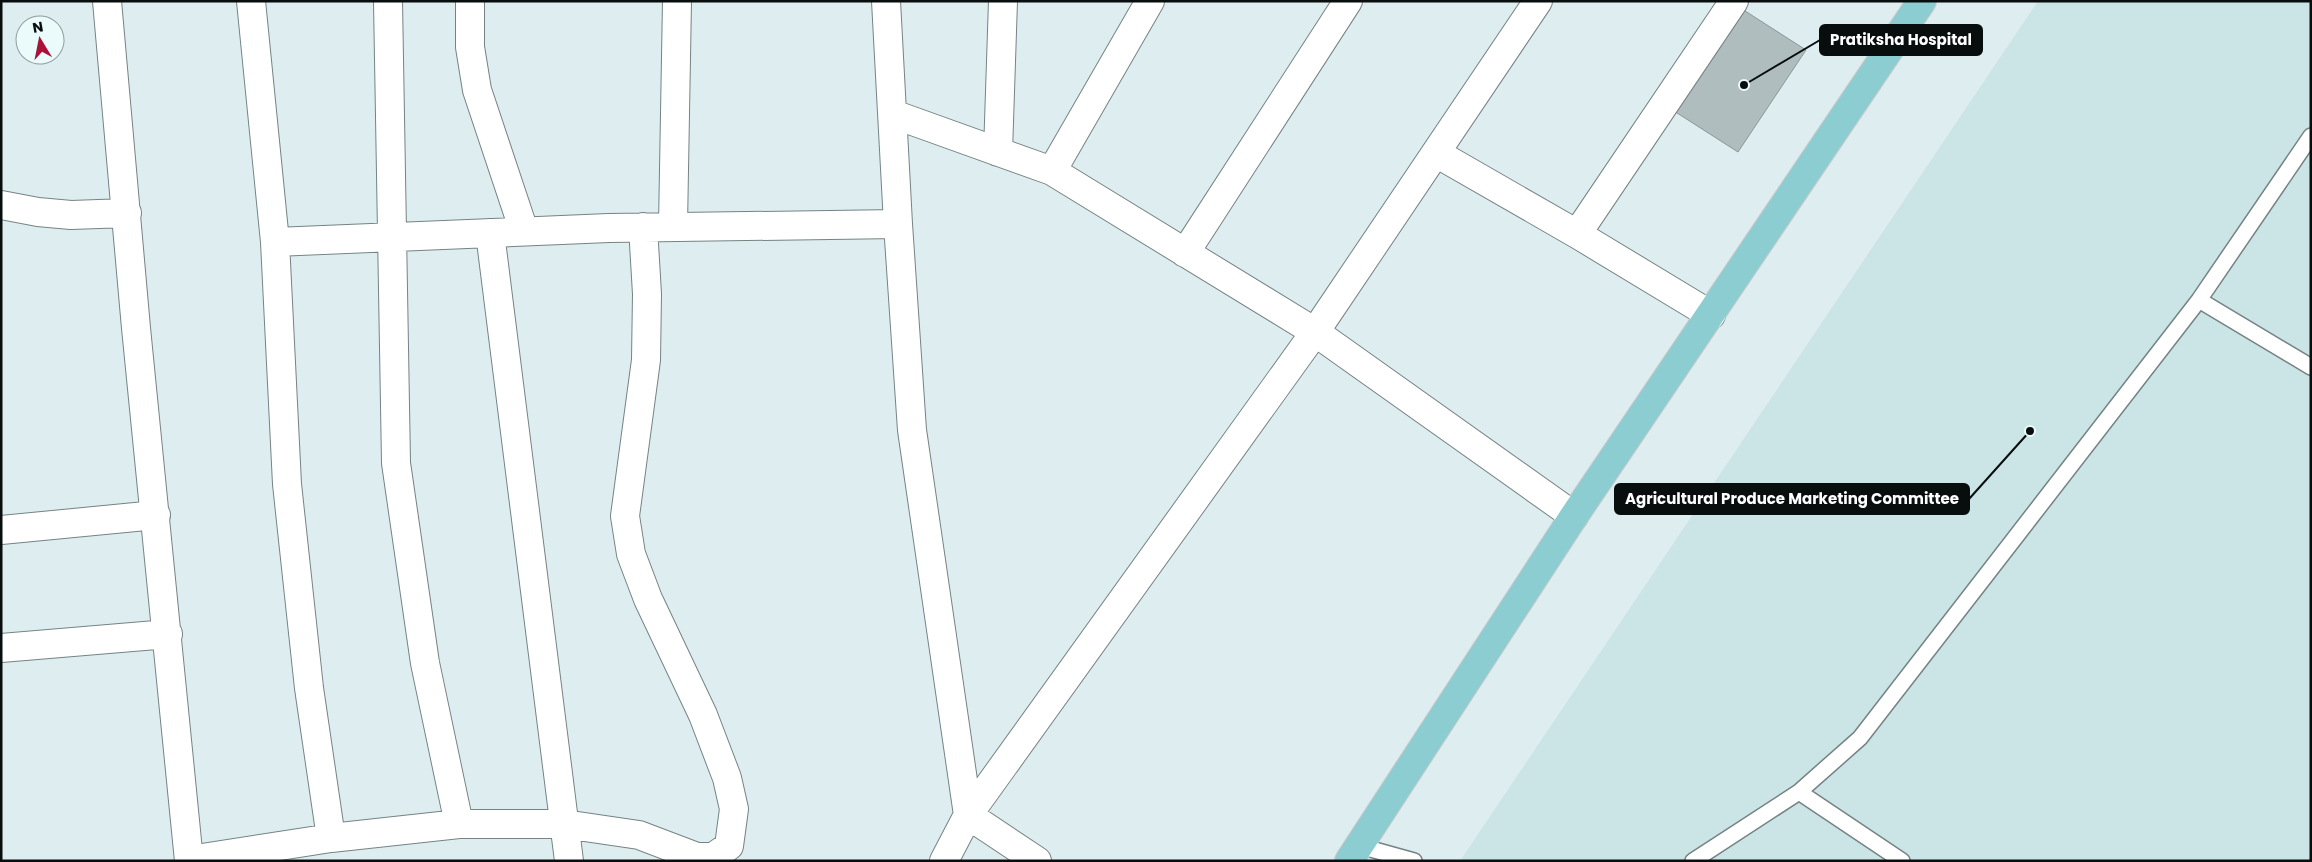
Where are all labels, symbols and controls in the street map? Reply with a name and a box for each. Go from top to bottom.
north arrow [15,15,65,65]
text: N [31,16,45,38]
callout: Pratiksha Hospital [1820,25,1982,55]
text: Pratiksha Hospital [1830,29,1972,50]
callout: Agricultural Produce Marketing Committee [1615,484,1969,514]
text: Agricultural Produce Marketing Committee [1625,488,1959,509]

